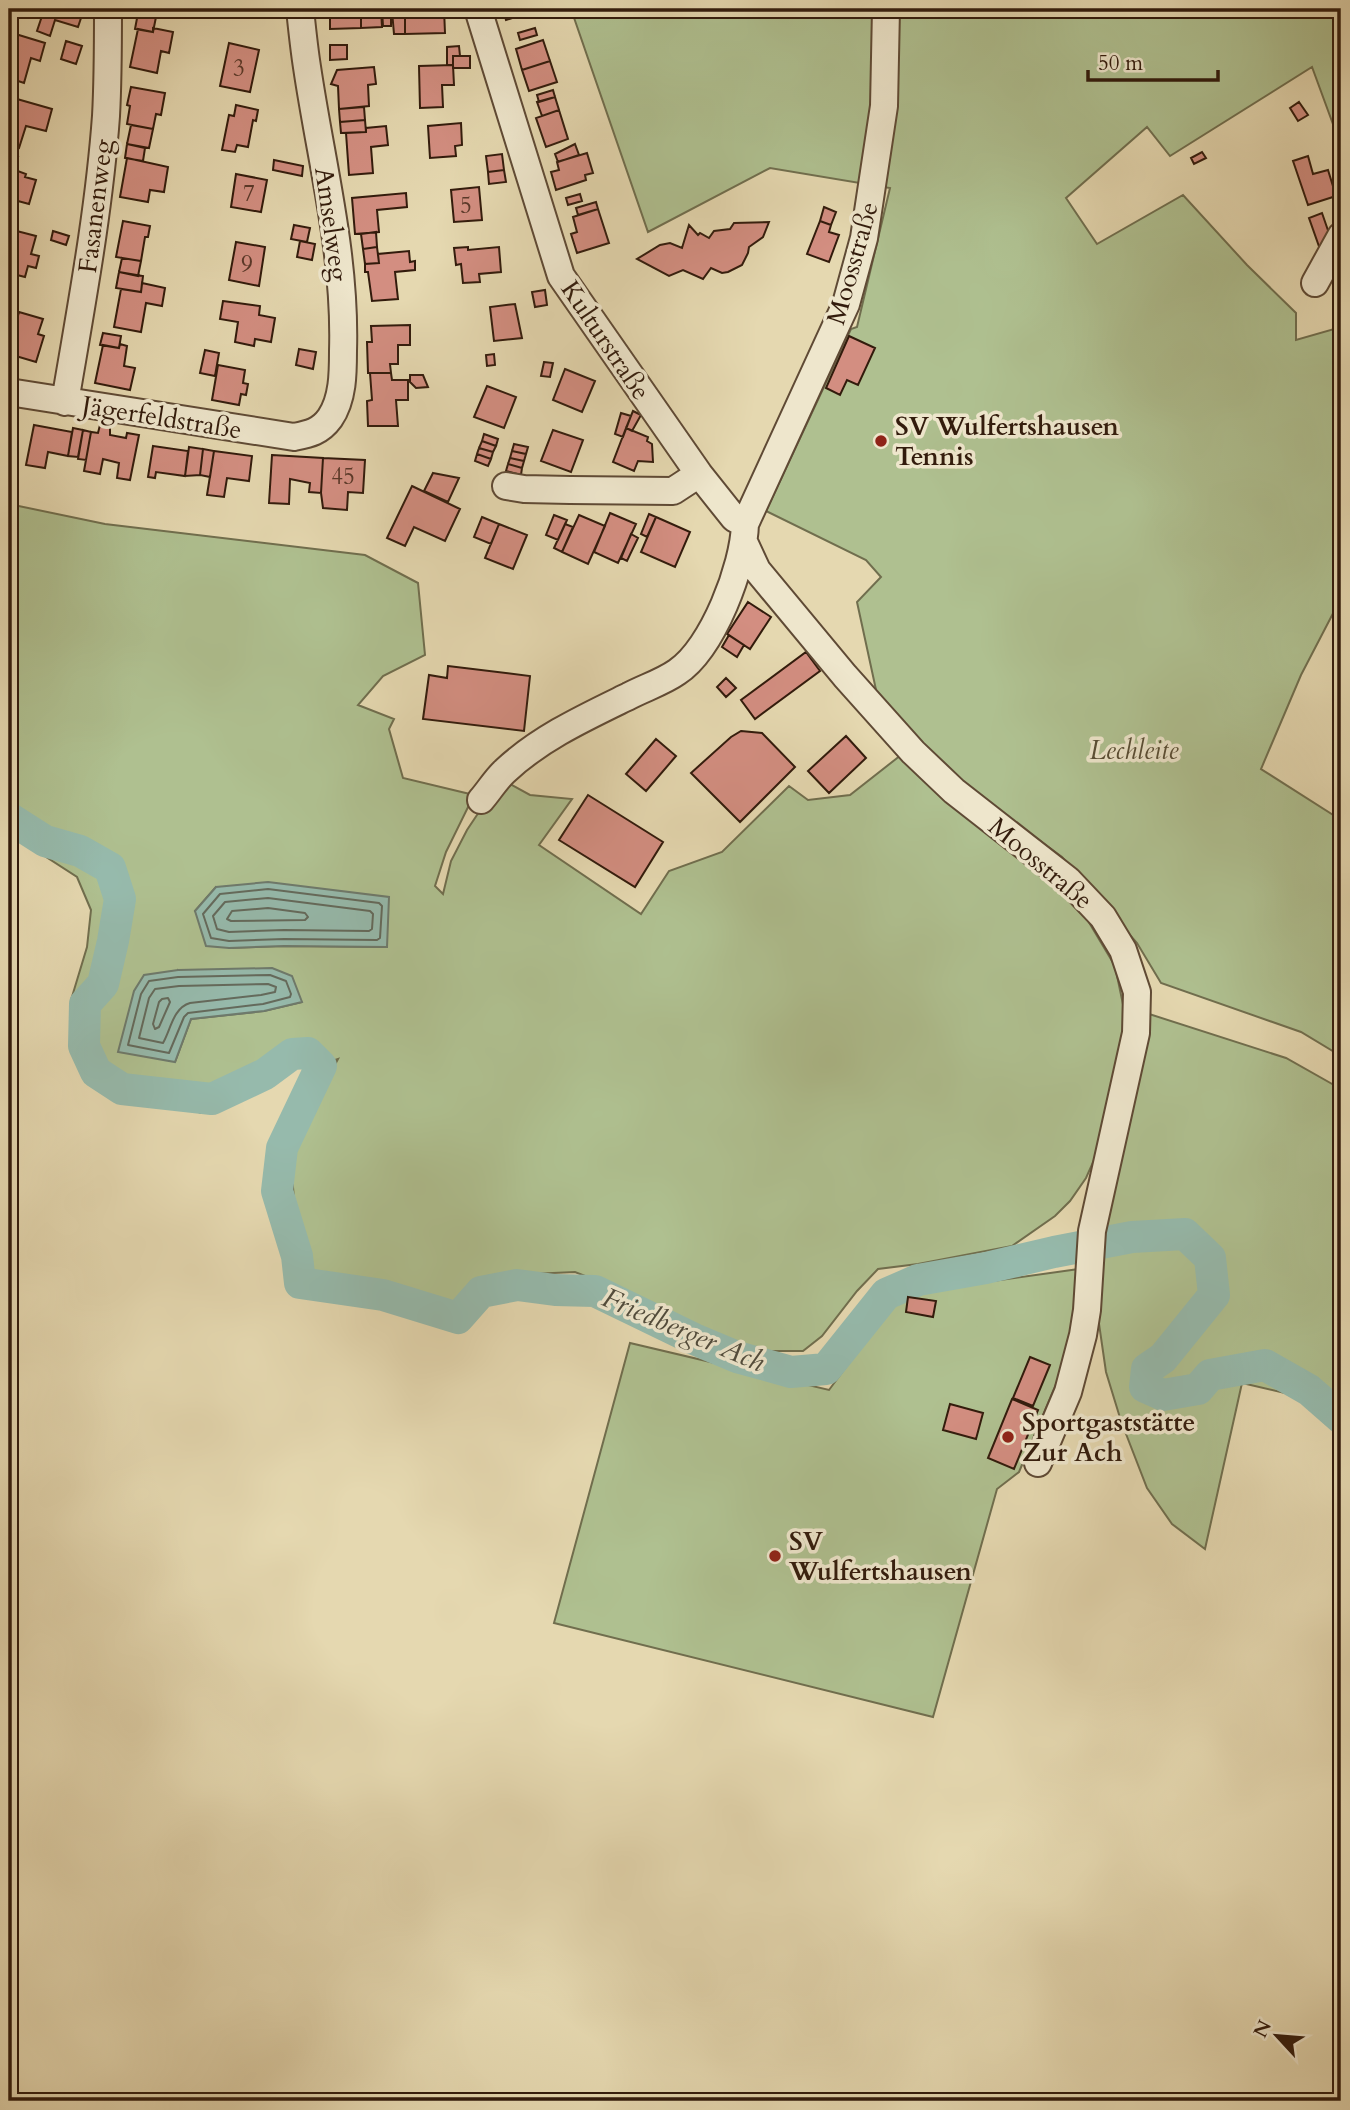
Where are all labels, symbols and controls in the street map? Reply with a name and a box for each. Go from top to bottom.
scale bar [1088,38,1217,82]
text: 50 m [1098,49,1143,78]
house number: 3 [233,53,245,84]
street label: Fasanenweg [70,137,121,275]
street label: Amselweg [306,165,357,284]
house number: 7 [243,178,255,209]
house number: 5 [460,190,472,221]
street label: Moosstraße [818,198,887,329]
house number: 9 [241,249,253,280]
street label: Kulturstraße [553,274,658,407]
street label: Jägerfeldstraße [76,387,244,447]
place label: SV Wulfertshausen Tennis [895,409,1119,474]
marker: SV Wulfertshausen Tennis [873,433,889,449]
house number: 45 [331,461,355,492]
park label: Lechleite [1089,733,1179,768]
street label: Moosstraße [981,809,1100,917]
water label: Friedberger Ach [597,1279,771,1381]
place label: Sportgaststätte Zur Ach [1022,1405,1195,1470]
marker: Sportgaststätte Zur Ach [1000,1429,1016,1445]
place label: SV Wulfertshausen [788,1524,972,1589]
marker: SV Wulfertshausen [767,1548,783,1564]
north arrow [1242,2002,1312,2072]
text: N [1247,2015,1278,2042]

